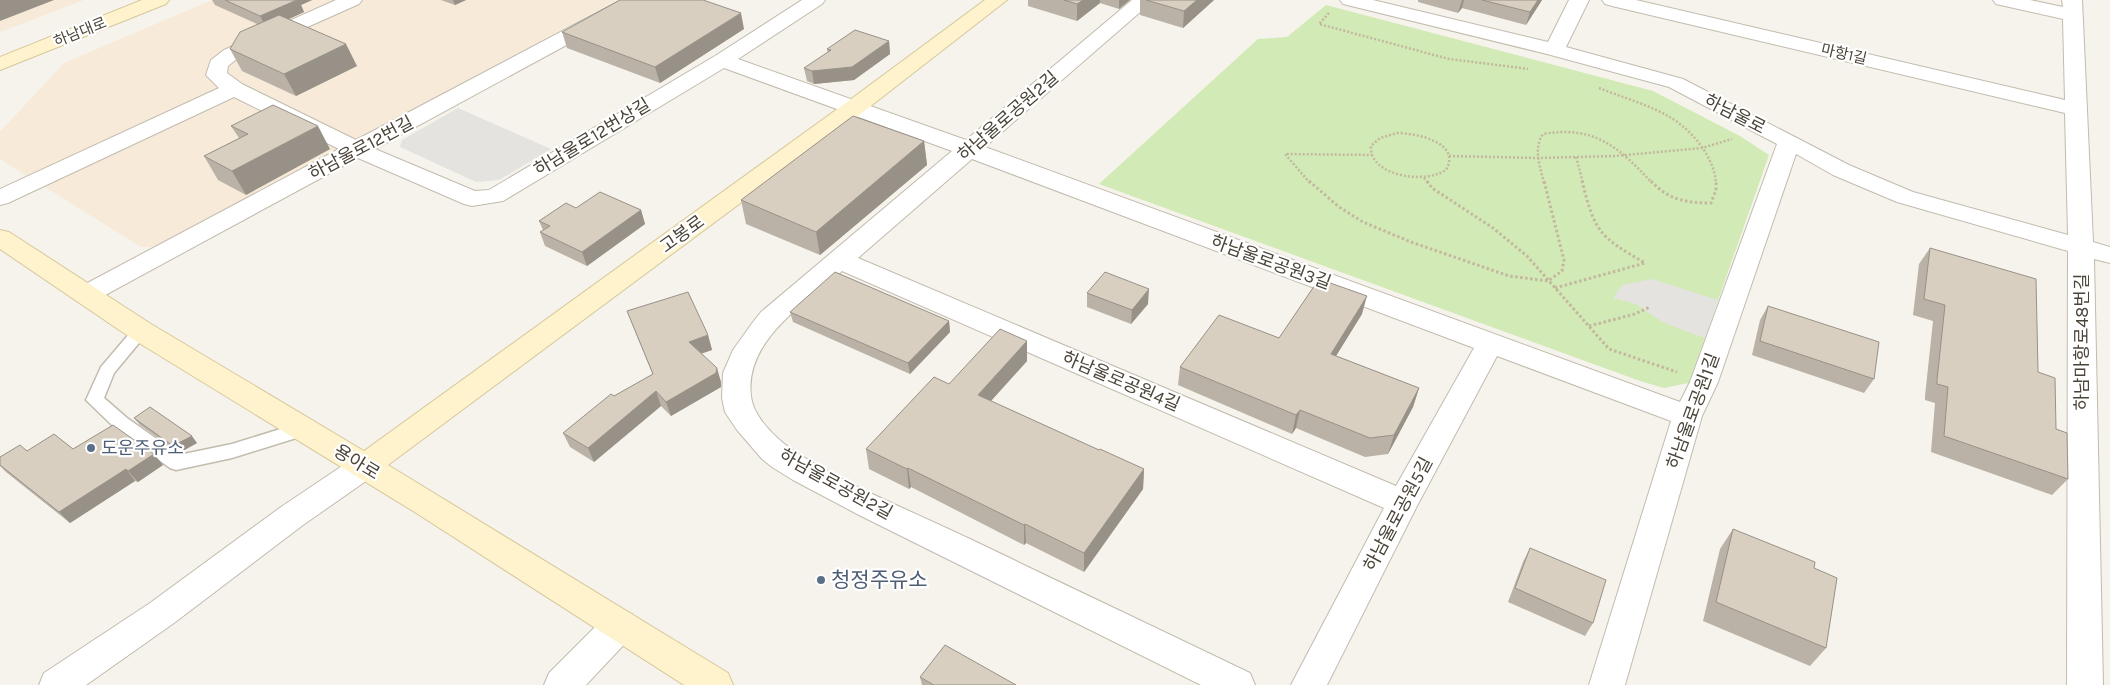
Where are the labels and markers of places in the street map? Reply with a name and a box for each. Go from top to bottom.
place label: 도운주유소 [101,437,184,459]
marker: 도운주유소 [85,442,97,454]
place label: 청정주유소 [831,568,928,592]
marker: 청정주유소 [815,574,827,586]

